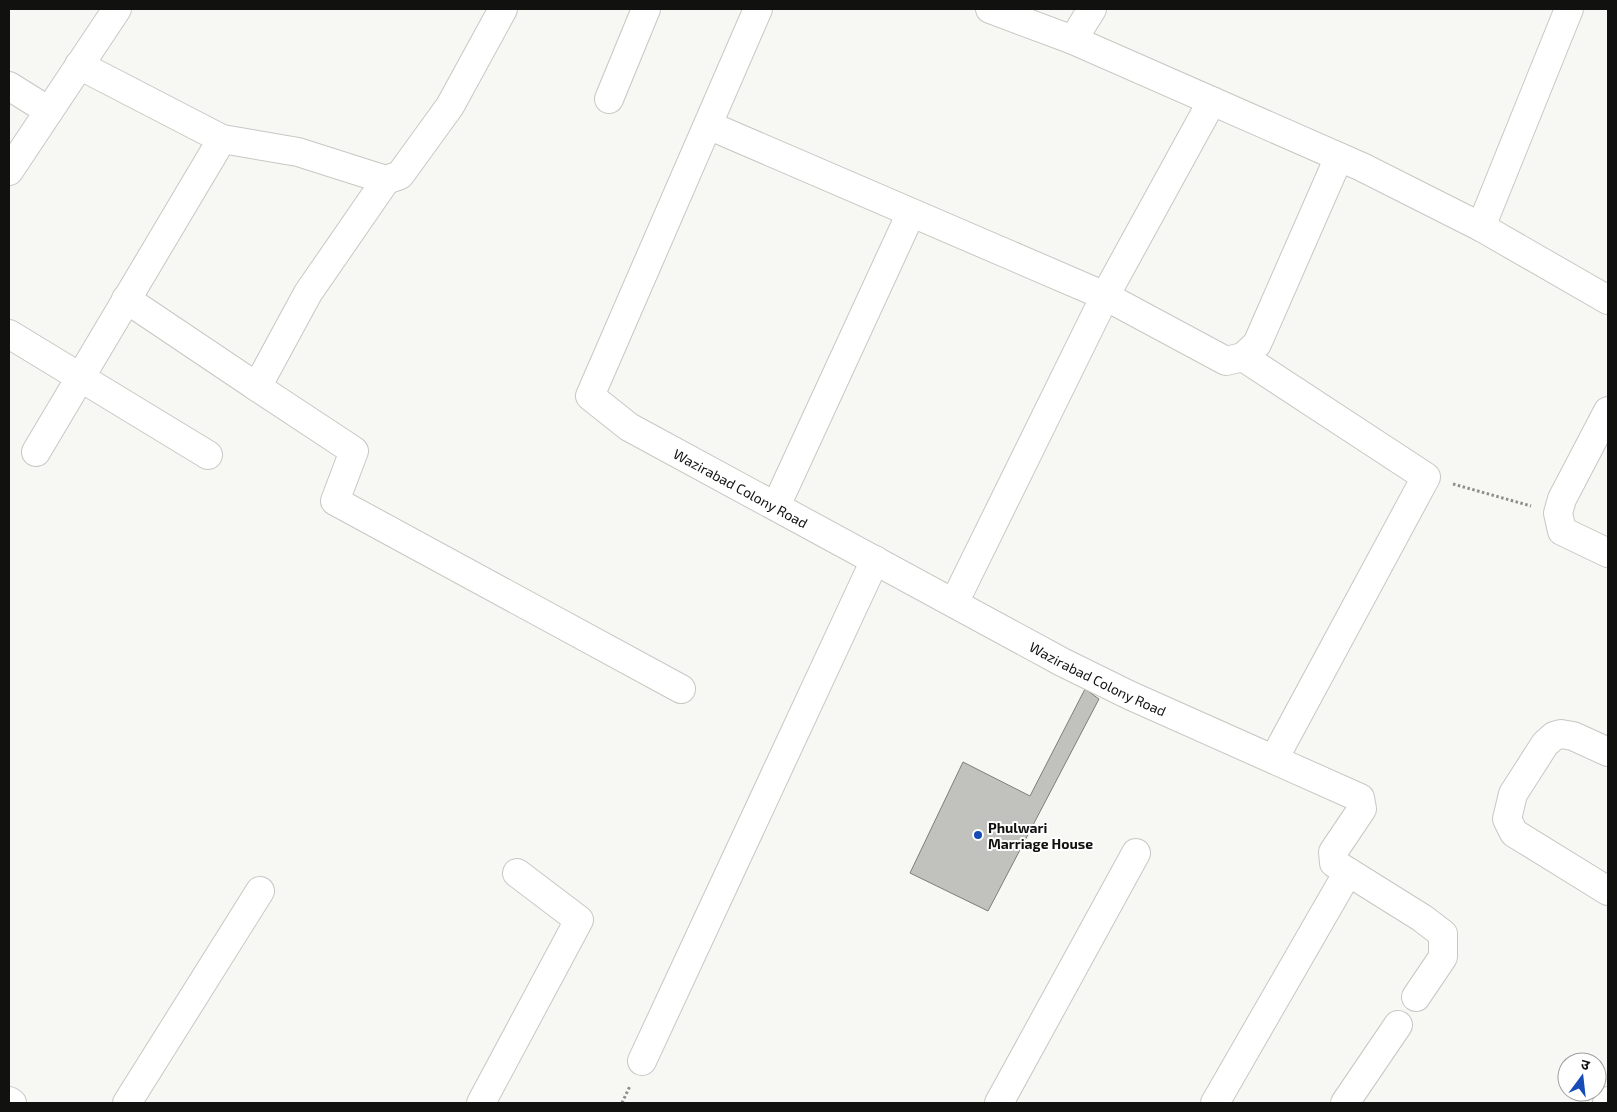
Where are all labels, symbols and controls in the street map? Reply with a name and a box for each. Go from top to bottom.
street label: Wazirabad Colony Road [671,444,811,531]
street label: Wazirabad Colony Road [1027,638,1169,719]
place label: Phulwari Marriage House [988,819,1093,852]
marker: Phulwari Marriage House [972,829,984,841]
north arrow [1557,1052,1607,1102]
text: उ [1579,1055,1592,1073]

